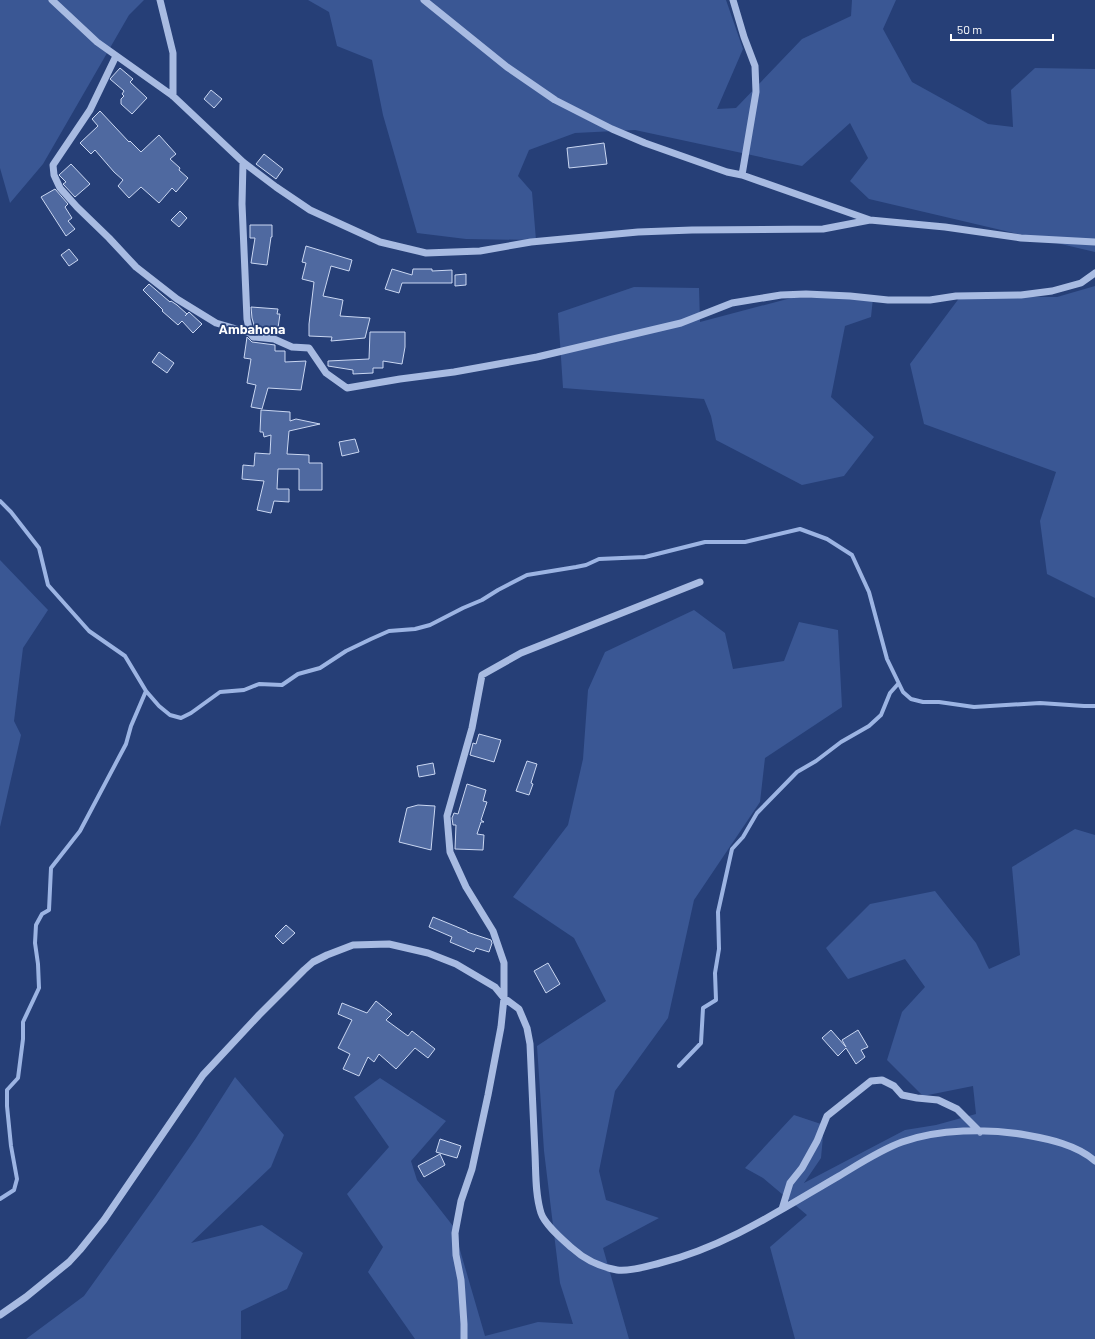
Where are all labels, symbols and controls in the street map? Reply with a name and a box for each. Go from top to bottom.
scale bar [951,16,1053,42]
text: 50 m [957,22,982,36]
district label: Ambahona [219,320,285,337]

